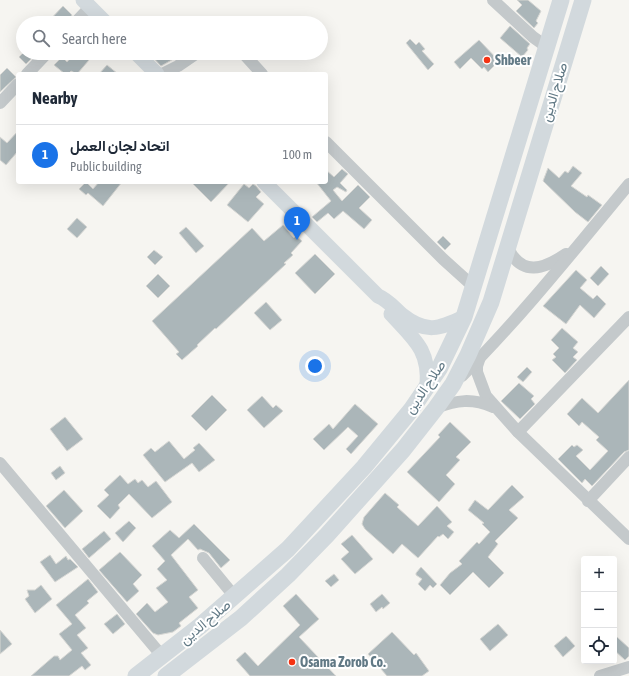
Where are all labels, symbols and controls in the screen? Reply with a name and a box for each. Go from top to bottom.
search box [16,16,328,60]
icon: search [30,27,52,49]
text: Search here [62,30,127,47]
place label: Shbeer [495,52,532,68]
marker: Shbeer [482,55,492,65]
street label: صلاح الدين [537,60,574,124]
text: Nearby [32,88,78,108]
text: اتحاد لجان العمل [70,137,170,154]
text: 1 [42,147,48,162]
text: 100 m [283,147,312,162]
text: Public building [70,159,142,174]
pin: 1 [284,207,310,240]
your location [305,356,325,376]
street label: صلاح الدين [401,357,451,418]
map controls [581,556,617,664]
button: + [581,556,617,592]
button: − [581,592,617,628]
street label: صلاح الدين [176,596,236,650]
button: locate [581,628,617,664]
place label: Osama Zorob Co. [300,654,386,670]
marker: Osama Zorob Co. [287,657,297,667]

